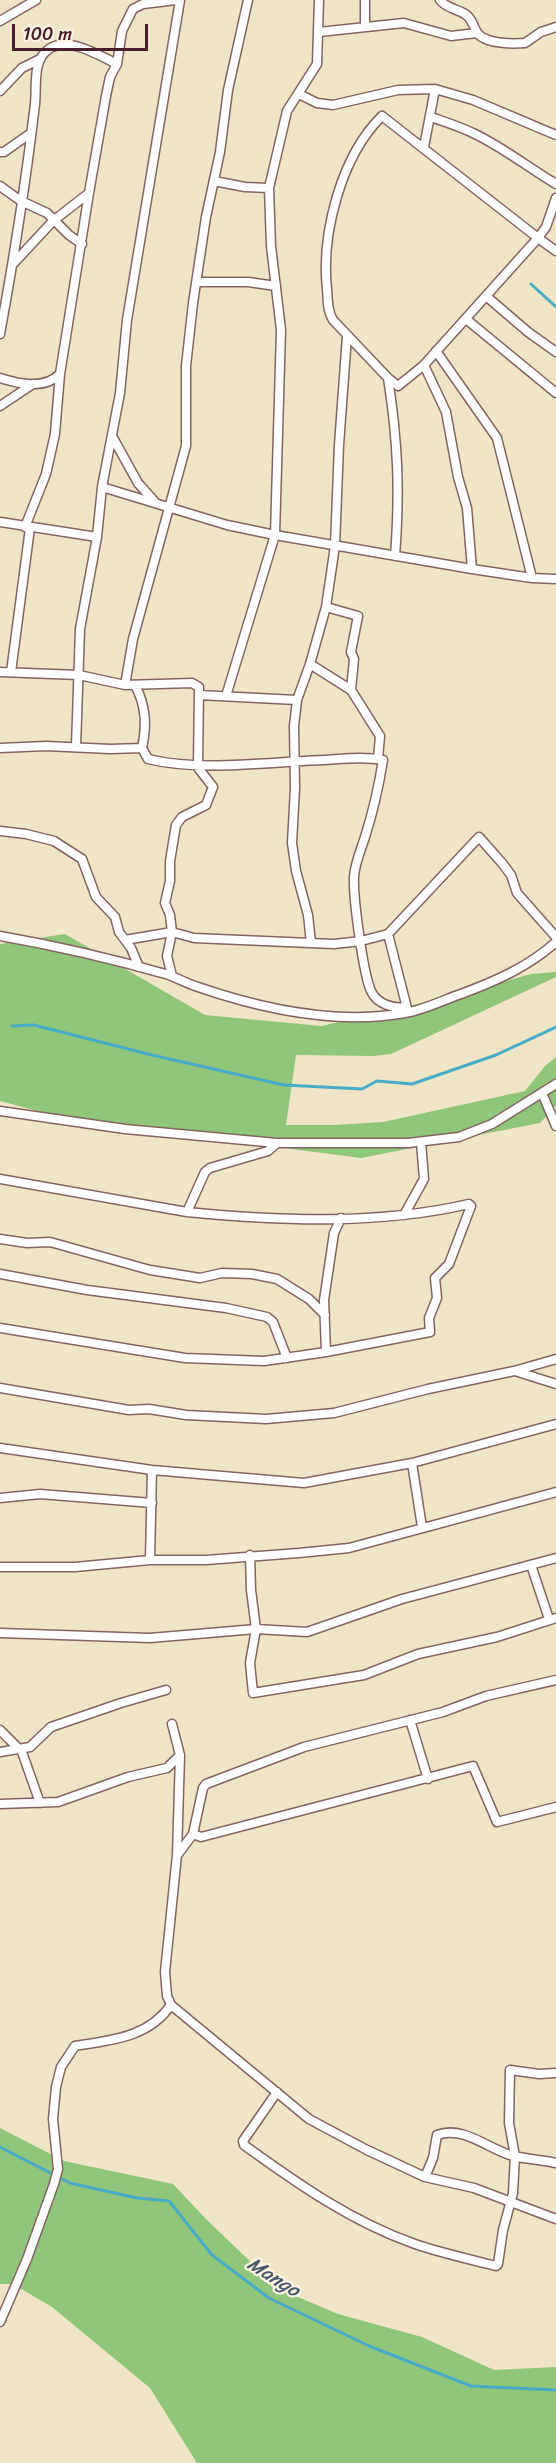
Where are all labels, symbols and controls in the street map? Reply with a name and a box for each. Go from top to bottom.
scale bar [15,12,152,50]
text: 100 m [23,18,72,50]
water label: Mango [242,2253,304,2303]

